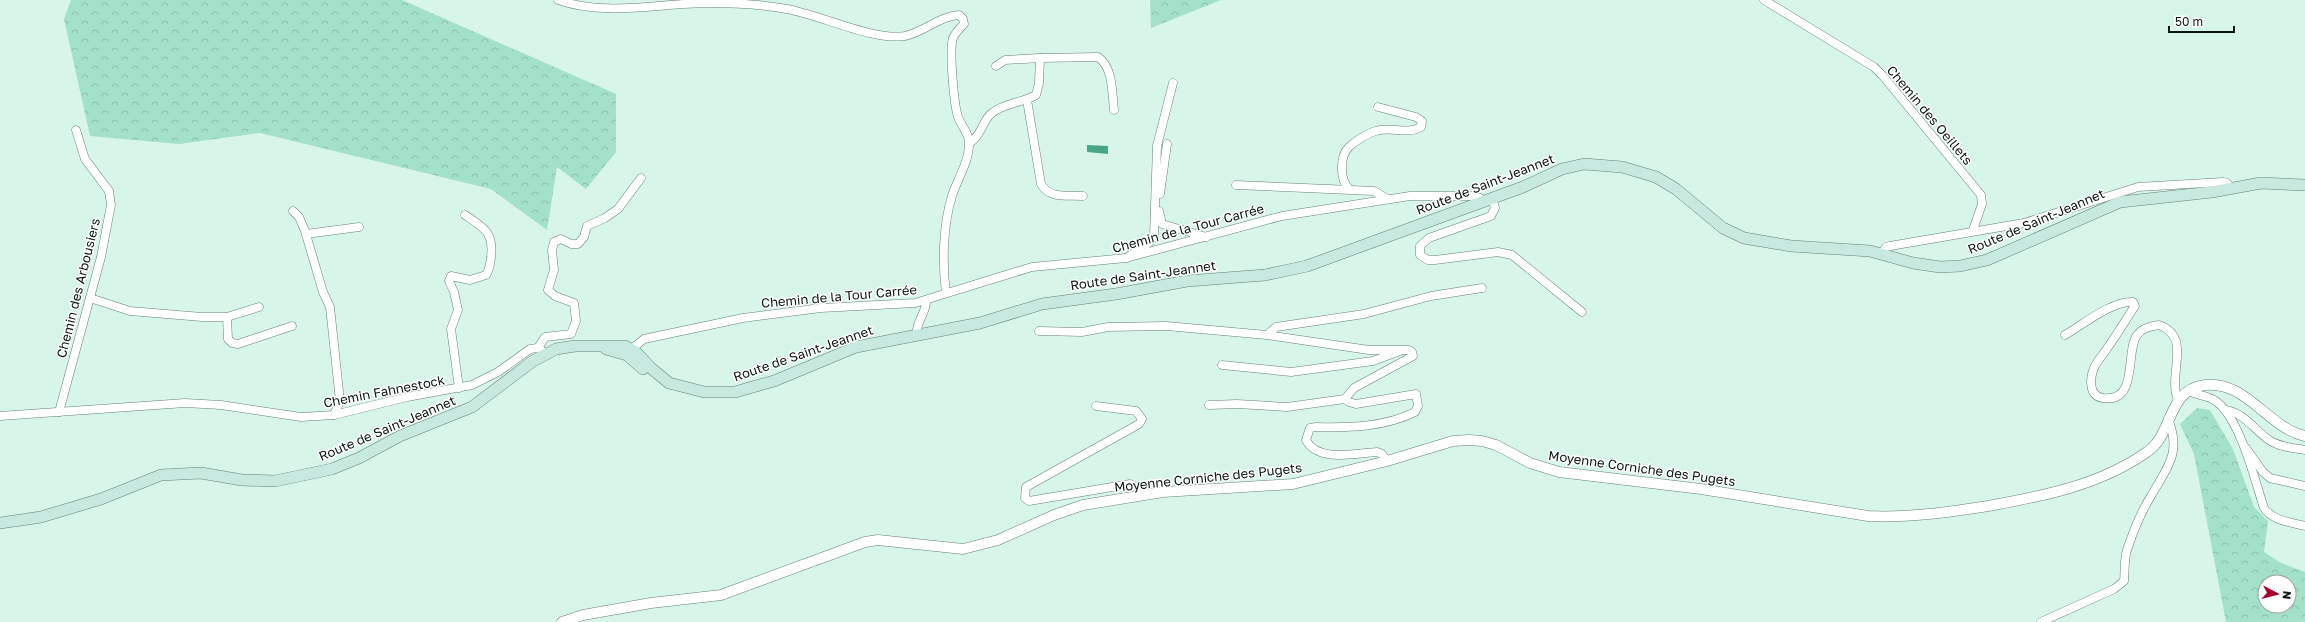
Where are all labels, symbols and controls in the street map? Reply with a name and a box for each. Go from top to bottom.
scale bar [2169,8,2234,34]
text: 50 m [2175,14,2203,29]
street label: Chemin des Oeillets [1884,62,1976,168]
street label: Route de Saint-Jeannet [1414,150,1556,218]
street label: Route de Saint-Jeannet [1965,185,2107,257]
street label: Chemin de la Tour Carrée [1110,200,1266,256]
street label: Chemin des Arbousiers [53,216,103,360]
street label: Route de Saint-Jeannet [1069,257,1217,293]
street label: Chemin de la Tour Carrée [760,281,918,311]
street label: Route de Saint-Jeannet [731,322,875,384]
street label: Chemin Fahnestock [322,371,447,411]
street label: Route de Saint-Jeannet [316,392,458,464]
street label: Moyenne Corniche des Pugets [1547,447,1737,489]
street label: Moyenne Corniche des Pugets [1113,459,1303,495]
north arrow [2257,574,2297,614]
text: N [2280,590,2294,600]

